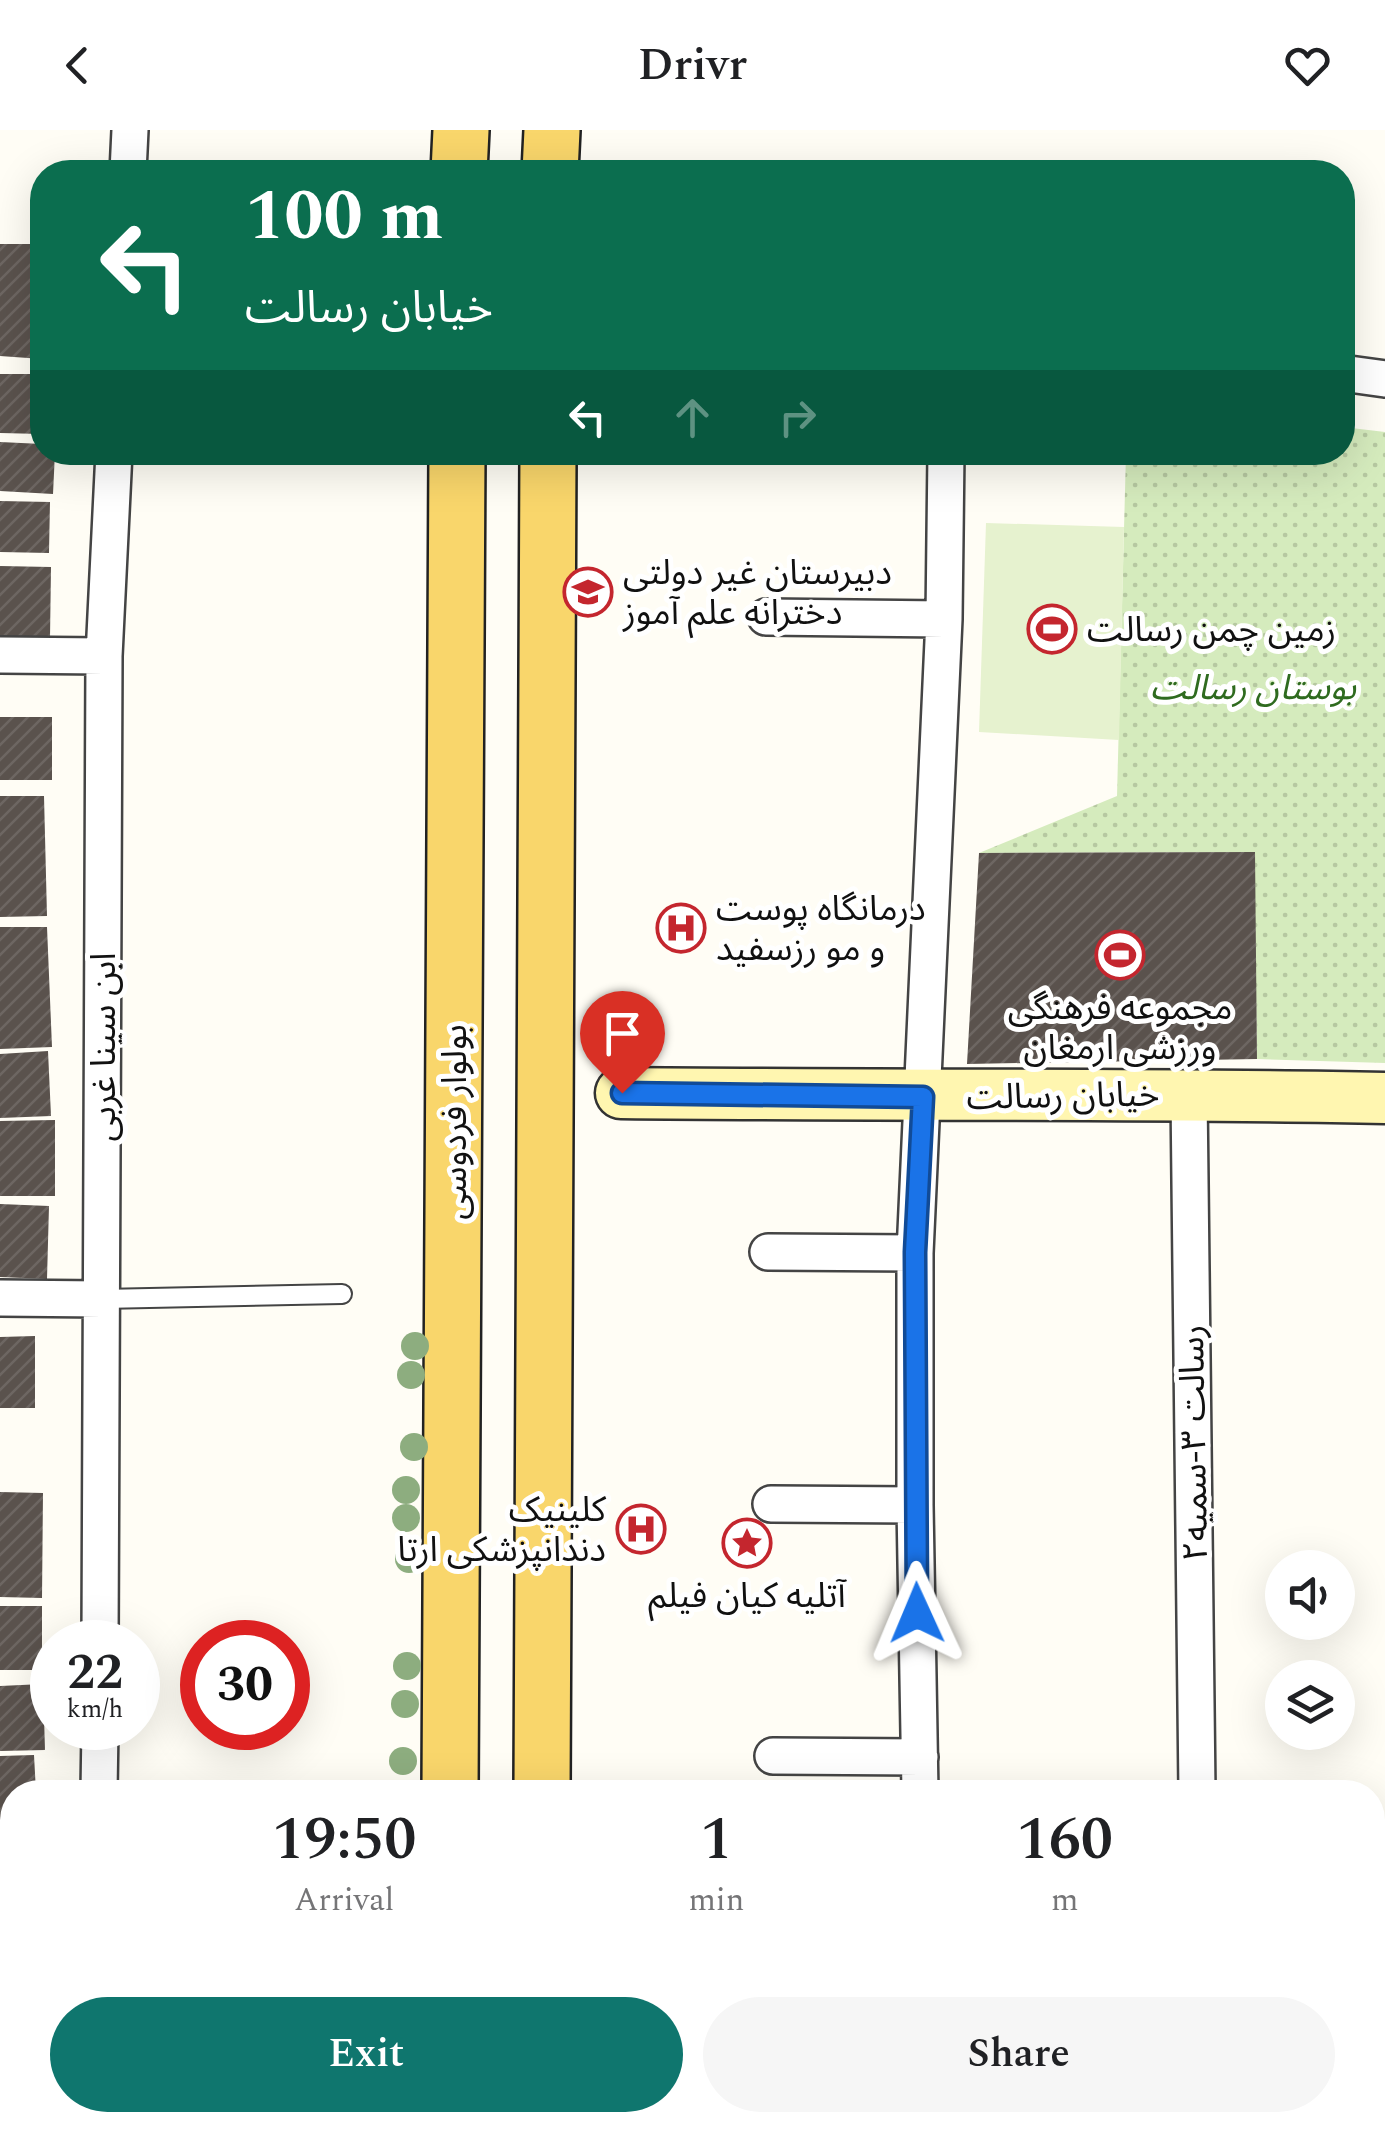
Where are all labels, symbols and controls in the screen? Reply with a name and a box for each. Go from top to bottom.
text: Drivr [638,31,747,100]
icon: back [50,38,105,93]
icon: heart [1280,38,1335,93]
text: 100 m [245,164,443,270]
icon: left [80,200,210,330]
text: خیابان رسالت [245,274,493,343]
icon: left [560,390,615,445]
icon: ahead [665,390,720,445]
icon: right [770,390,825,445]
place label: دبیرستان غیر دولتی دخترانه علم آموز [622,547,892,640]
school or university icon: دبیرستان غیر دولتی دخترانه علم آموز [562,566,614,618]
sports icon: زمین چمن رسالت [1026,603,1078,655]
place label: زمین چمن رسالت [1087,604,1336,657]
park label: بوستان رسالت [1150,662,1356,715]
place label: درمانگاه پوست و مو رزسفید [716,883,926,976]
hospital icon: درمانگاه پوست و مو رزسفید [655,902,707,954]
sports icon: مجموعه فرهنگی ورزشی ارمغان [1094,929,1146,981]
street label: ابن سینا غربی [78,952,131,1142]
place label: مجموعه فرهنگی ورزشی ارمغان [1008,982,1232,1075]
pin [580,991,665,1094]
icon: arrive [595,1006,650,1061]
street label: بولوار فردوسی [429,1024,482,1220]
street label: خیابان رسالت [966,1068,1160,1125]
street label: رسالت ۳-سمیه۲ [1166,1324,1223,1562]
place label: کلینیک دندانپزشکی ارتا [397,1484,607,1577]
hospital icon: کلینیک دندانپزشکی ارتا [615,1503,667,1555]
place icon: آتلیه کیان فیلم [721,1517,773,1569]
map controls [1265,1550,1355,1750]
button: sound [1265,1550,1355,1640]
position arrow [865,1561,969,1665]
place label: آتلیه کیان فیلم [648,1570,847,1623]
speed limit sign: 30 [180,1620,310,1750]
text: 22 [67,1635,123,1711]
button: layers [1265,1660,1355,1750]
text: km/h [67,1691,123,1729]
text: 19:50 [272,1794,416,1886]
text: 1 [700,1794,733,1886]
text: 160 [1016,1794,1113,1886]
text: Arrival [294,1876,394,1925]
text: min [688,1876,744,1925]
text: m [1051,1876,1078,1925]
button: Exit [50,1997,683,2112]
button: Share [703,1997,1335,2112]

